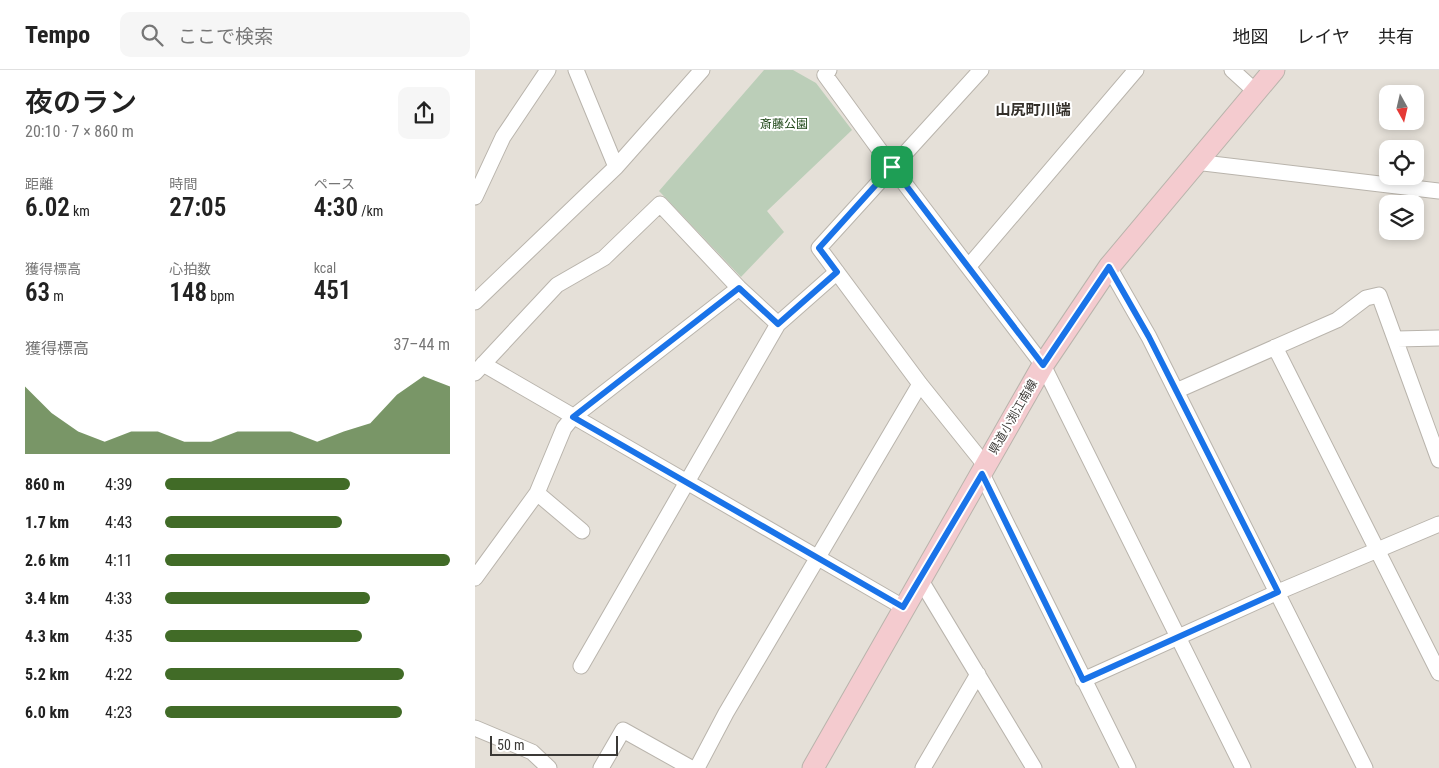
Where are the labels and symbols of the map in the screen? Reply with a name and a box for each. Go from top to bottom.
north arrow [1379,85,1424,130]
district label: 山尻町川端 [995,101,1071,119]
park label: 斎藤公園 [760,117,808,131]
pin [871,146,913,188]
street label: 県道小渕江南線 [986,377,1040,457]
scale bar [490,733,617,756]

